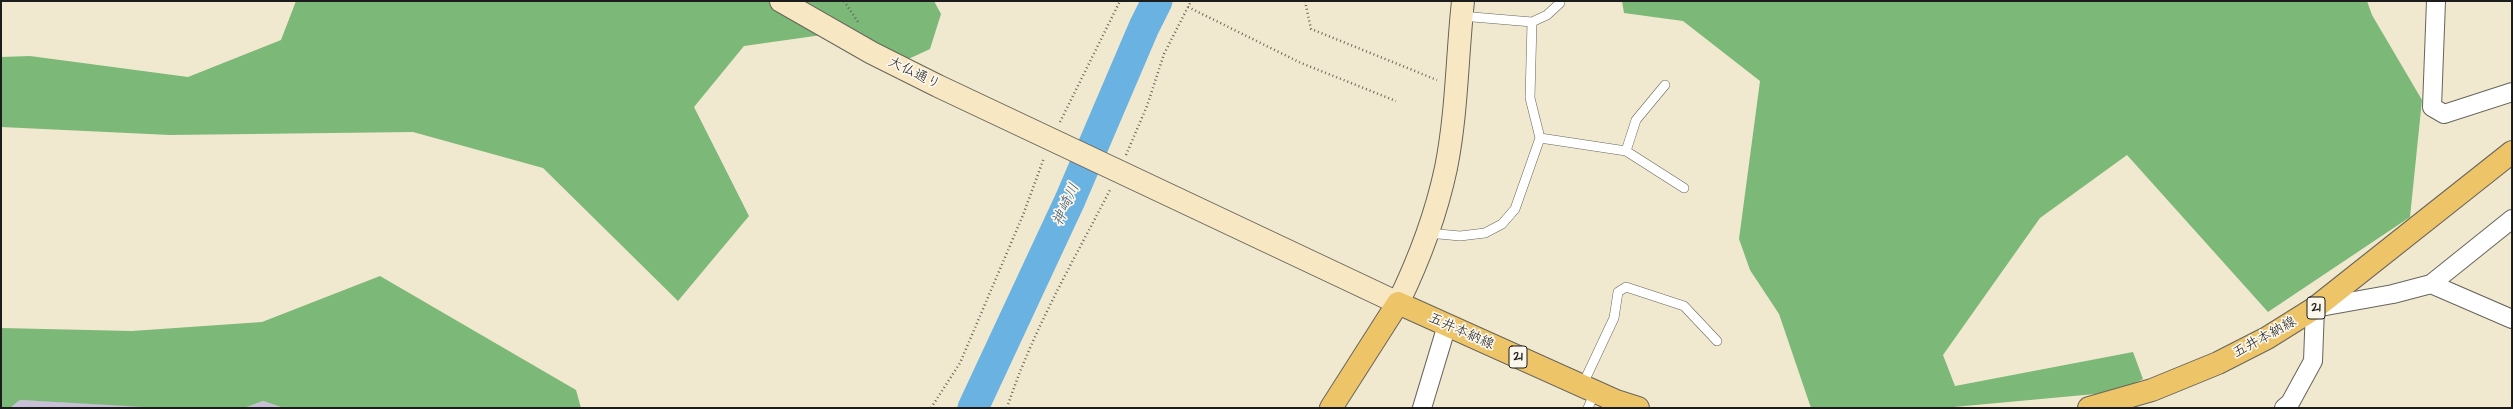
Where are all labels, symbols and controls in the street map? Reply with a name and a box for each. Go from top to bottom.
street label: 大仏通り [885,54,943,94]
water label: 神崎川 [1050,181,1084,229]
road number: 21 [2307,297,2325,319]
street label: 五井本納線 [1426,310,1496,354]
street label: 五井本納線 [2230,314,2300,362]
road number: 21 [1509,346,1527,368]

